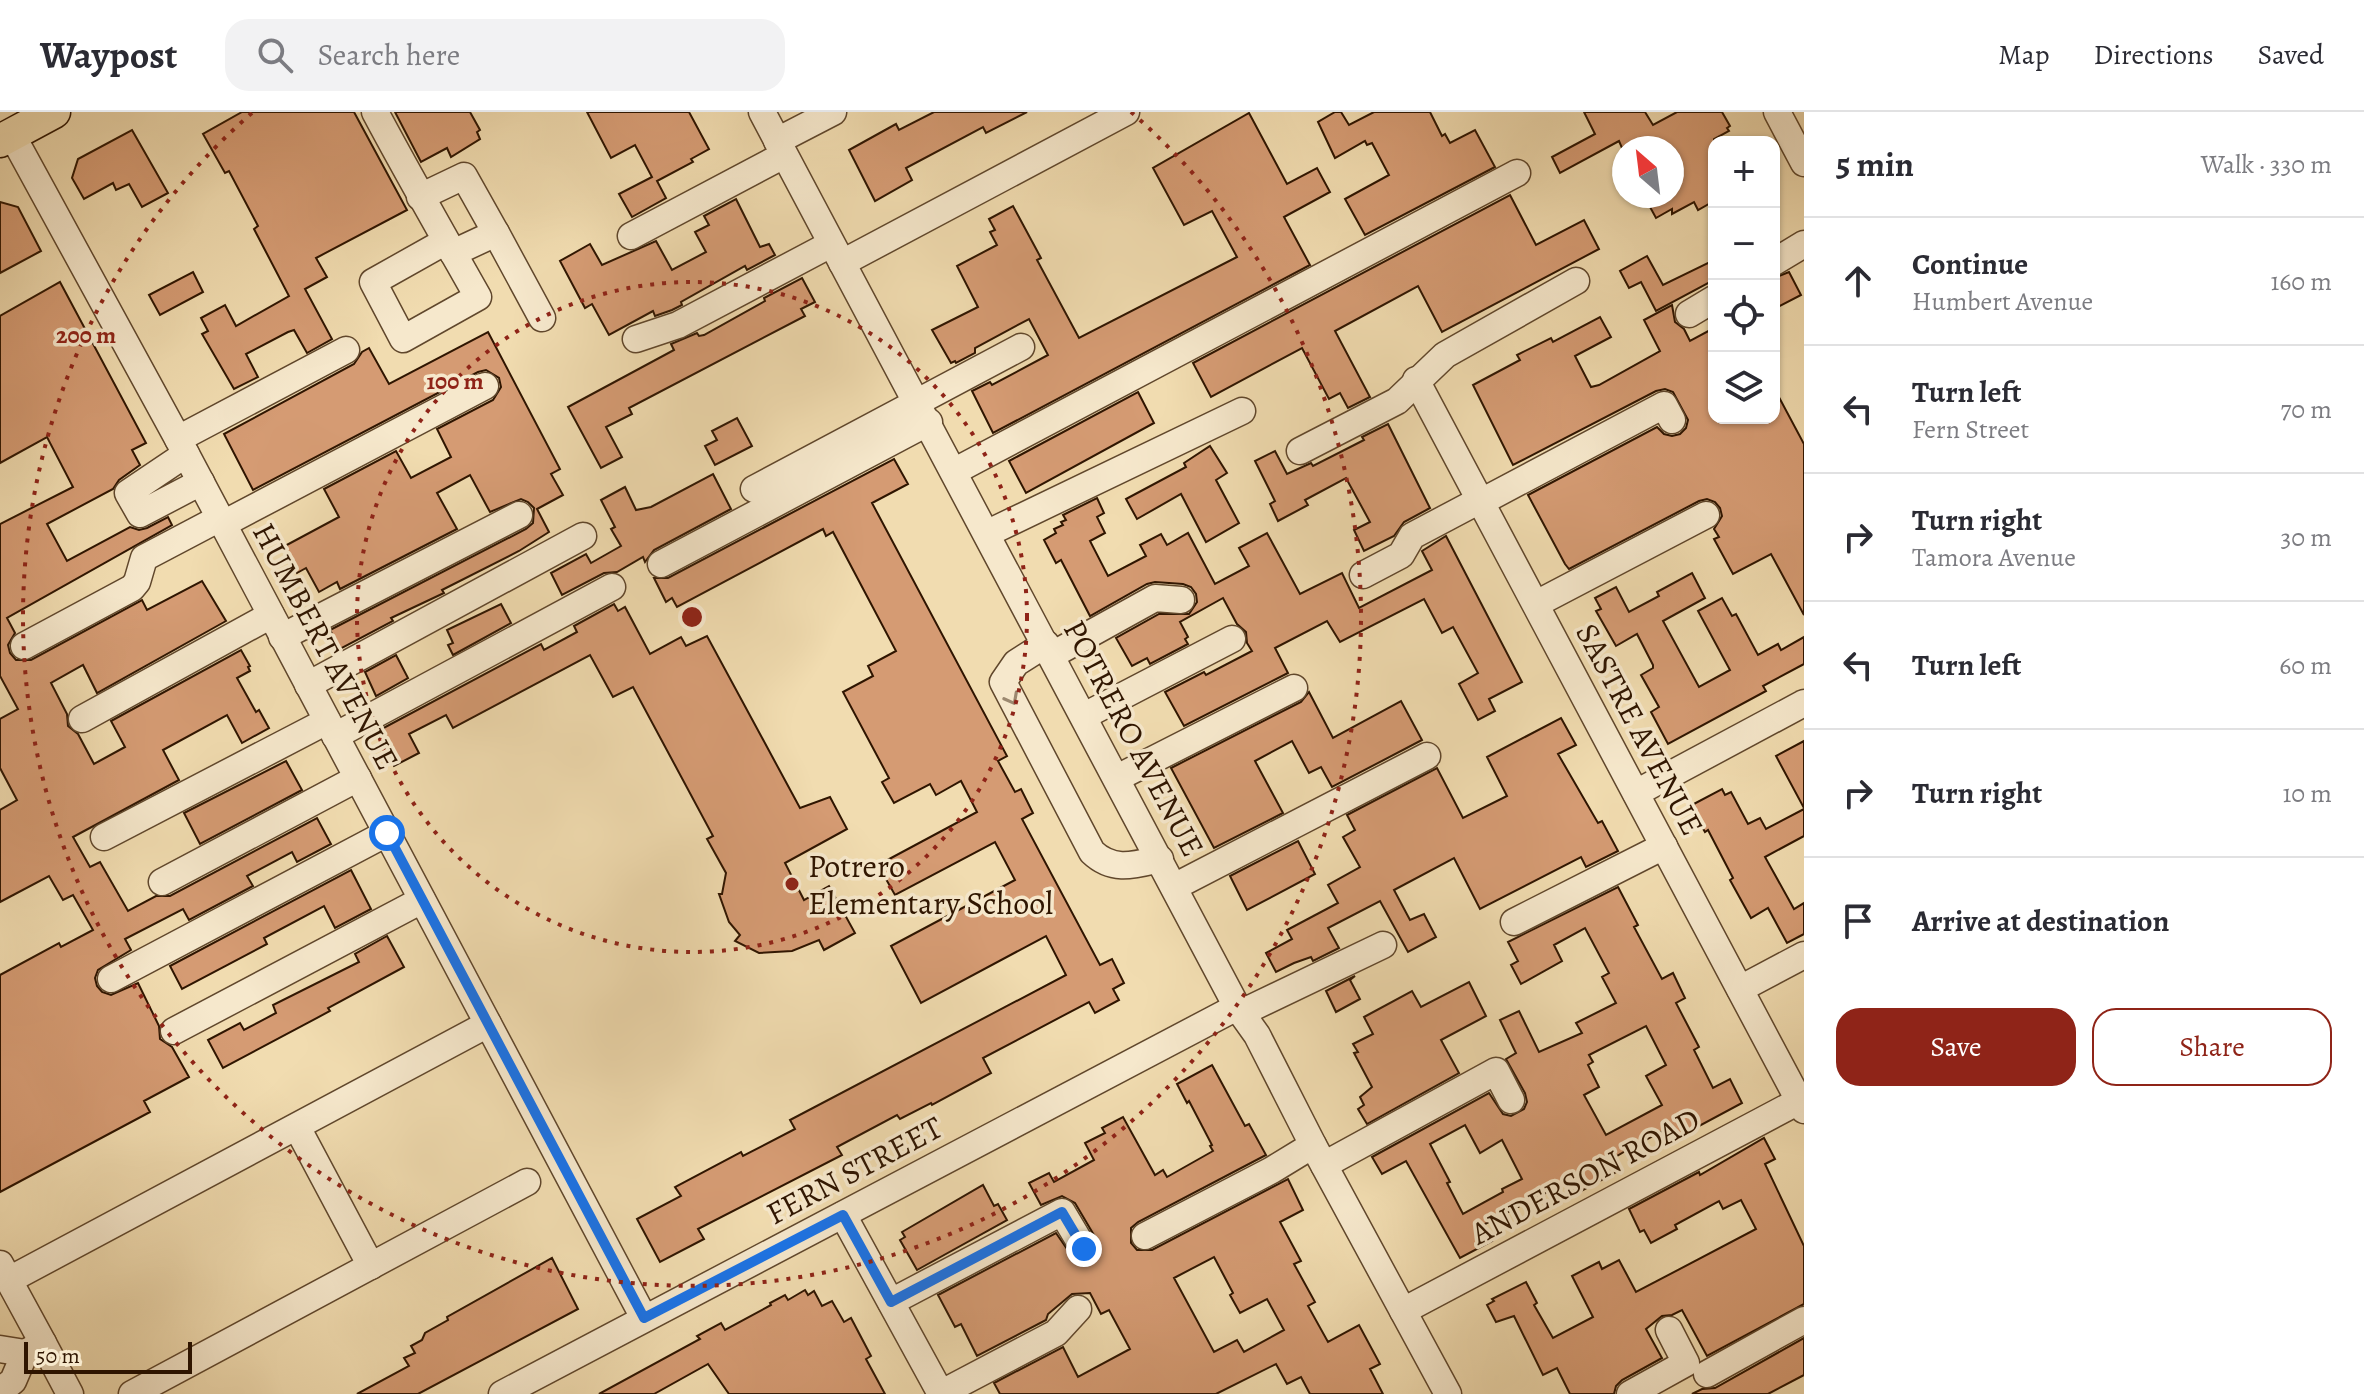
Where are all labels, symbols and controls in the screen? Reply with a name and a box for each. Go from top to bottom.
search box [225,19,785,91]
text: Waypost [40,29,177,81]
icon: search [253,33,297,77]
text: Search here [317,35,460,75]
text: Map [1998,36,2049,74]
text: Directions [2093,36,2214,74]
text: Saved [2258,36,2324,74]
north arrow [1612,136,1684,208]
map controls [1708,136,1780,424]
button: + [1708,136,1780,208]
text: 5 min [1836,141,1914,188]
text: Walk · 330 m [2201,147,2332,182]
button: − [1708,208,1780,280]
text: Continue [1912,244,2028,284]
icon: ahead [1836,259,1880,303]
text: 160 m [2270,264,2332,299]
button: locate [1708,280,1780,352]
text: Humbert Avenue [1912,284,2093,319]
text: 200 m [56,319,116,351]
button: layers [1708,352,1780,424]
text: 100 m [426,365,484,397]
text: Turn left [1912,372,2021,412]
icon: left [1836,387,1880,431]
text: 70 m [2280,392,2332,427]
text: Fern Street [1912,412,2029,447]
text: Turn right [1912,500,2042,540]
street label: HUMBERT AVENUE [242,515,410,777]
icon: right [1836,515,1880,559]
text: 30 m [2281,520,2332,555]
text: Tamora Avenue [1912,540,2076,575]
centre of rings [678,603,706,631]
street label: POTRERO AVENUE [1053,612,1215,864]
street label: SASTRE AVENUE [1566,615,1714,843]
icon: left [1836,643,1880,687]
text: Turn left [1912,645,2021,685]
text: 60 m [2279,648,2332,683]
one-way arrow [1002,691,1017,705]
icon: right [1836,771,1880,815]
text: Turn right [1912,773,2042,813]
text: 10 m [2282,776,2332,811]
route start [369,815,405,851]
place label: Potrero Elementary School [808,844,1053,925]
marker: Potrero Elementary School [783,875,801,893]
icon: arrive [1836,899,1880,943]
text: Arrive at destination [1912,901,2169,941]
button: Save [1836,1008,2076,1086]
button: Share [2092,1008,2332,1086]
street label: ANDERSON ROAD [1462,1097,1707,1255]
street label: FERN STREET [758,1105,950,1235]
route end [1066,1231,1102,1267]
scale bar [24,1338,192,1374]
text: 50 m [36,1341,80,1371]

